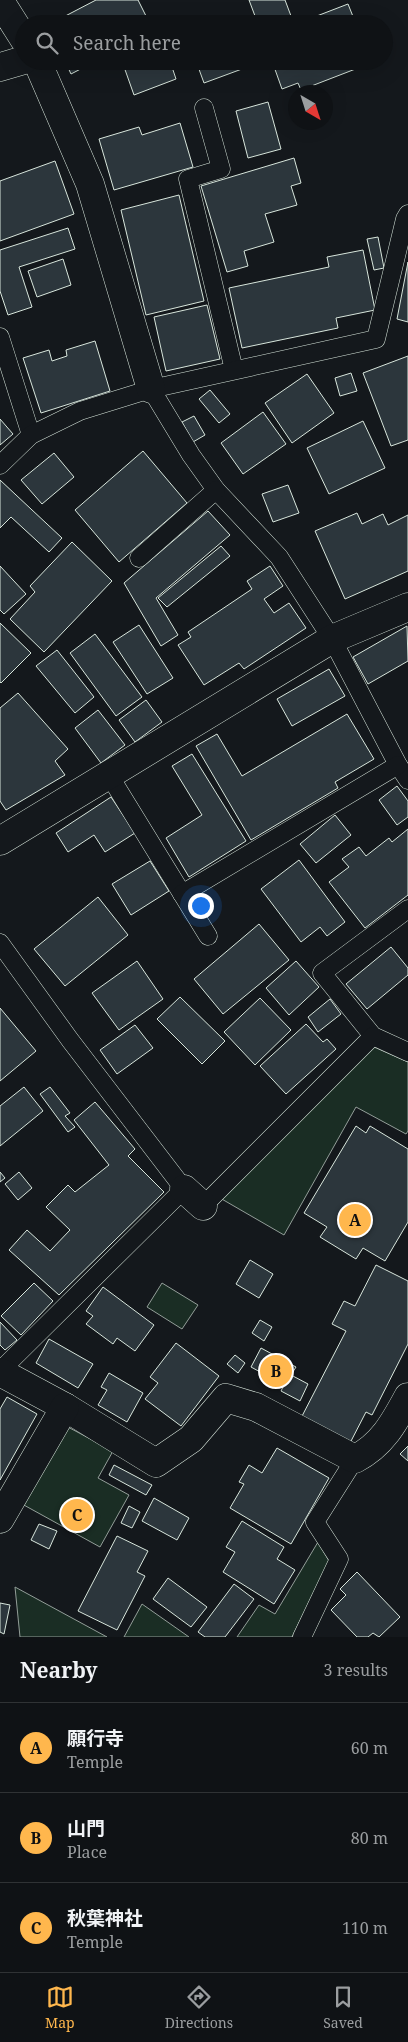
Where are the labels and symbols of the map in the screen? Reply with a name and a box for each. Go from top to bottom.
north arrow [288,85,333,130]
your location [188,893,214,919]
pin: A [339,1201,371,1239]
pin: B [260,1352,292,1390]
pin: C [61,1496,93,1534]

